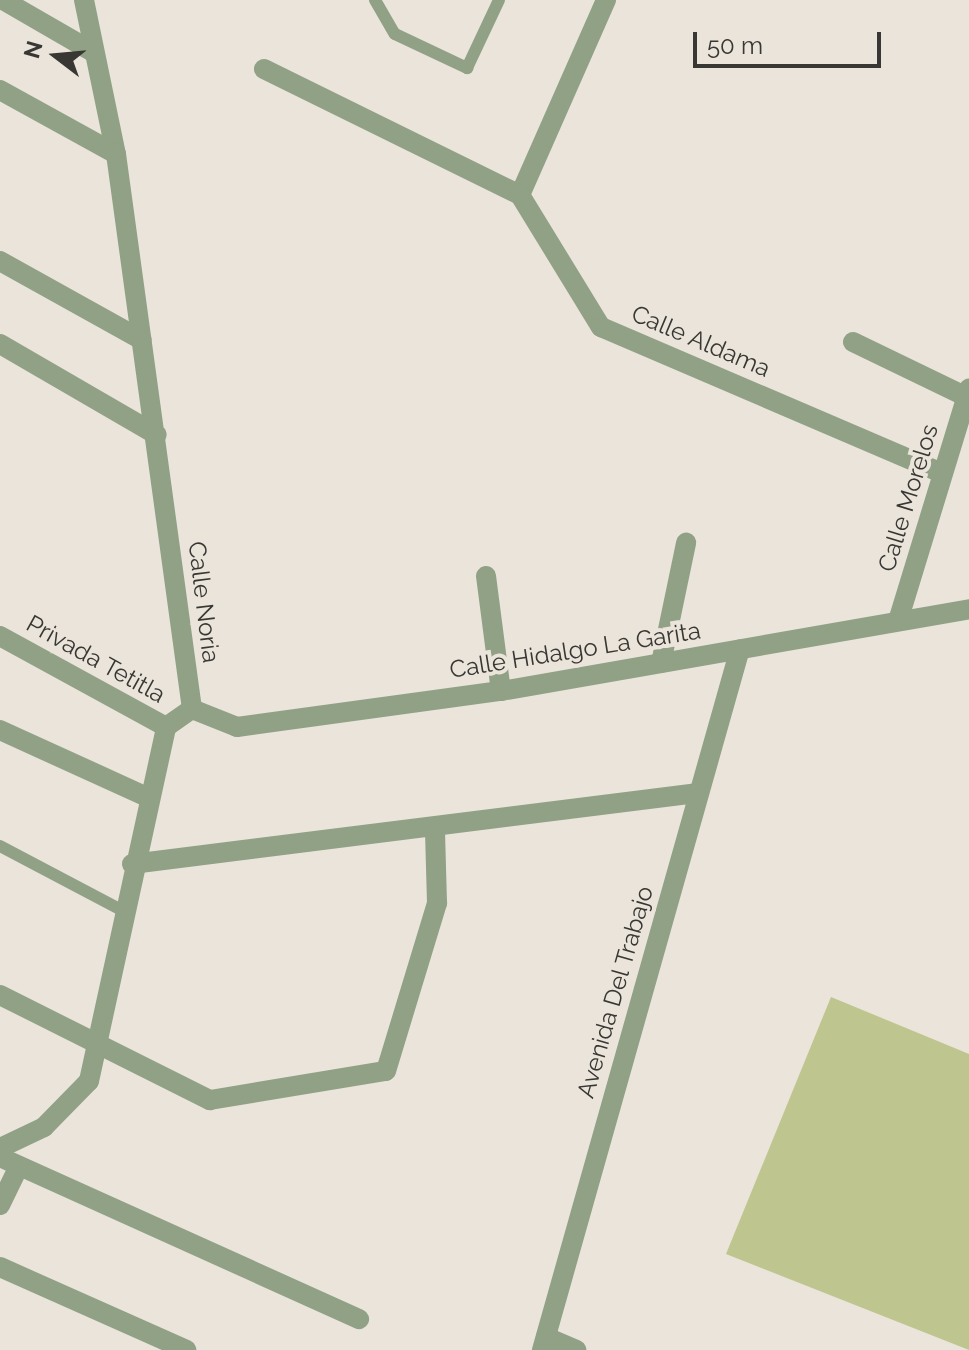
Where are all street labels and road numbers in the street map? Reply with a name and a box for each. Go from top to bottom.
street label: Calle Aldama [627,299,775,383]
street label: Calle Morelos [872,421,944,575]
street label: Calle Noria [182,540,226,664]
street label: Privada Tetitla [21,609,171,709]
street label: Calle Hidalgo La Garita [447,616,703,684]
street label: Avenida Del Trabajo [571,882,659,1102]

